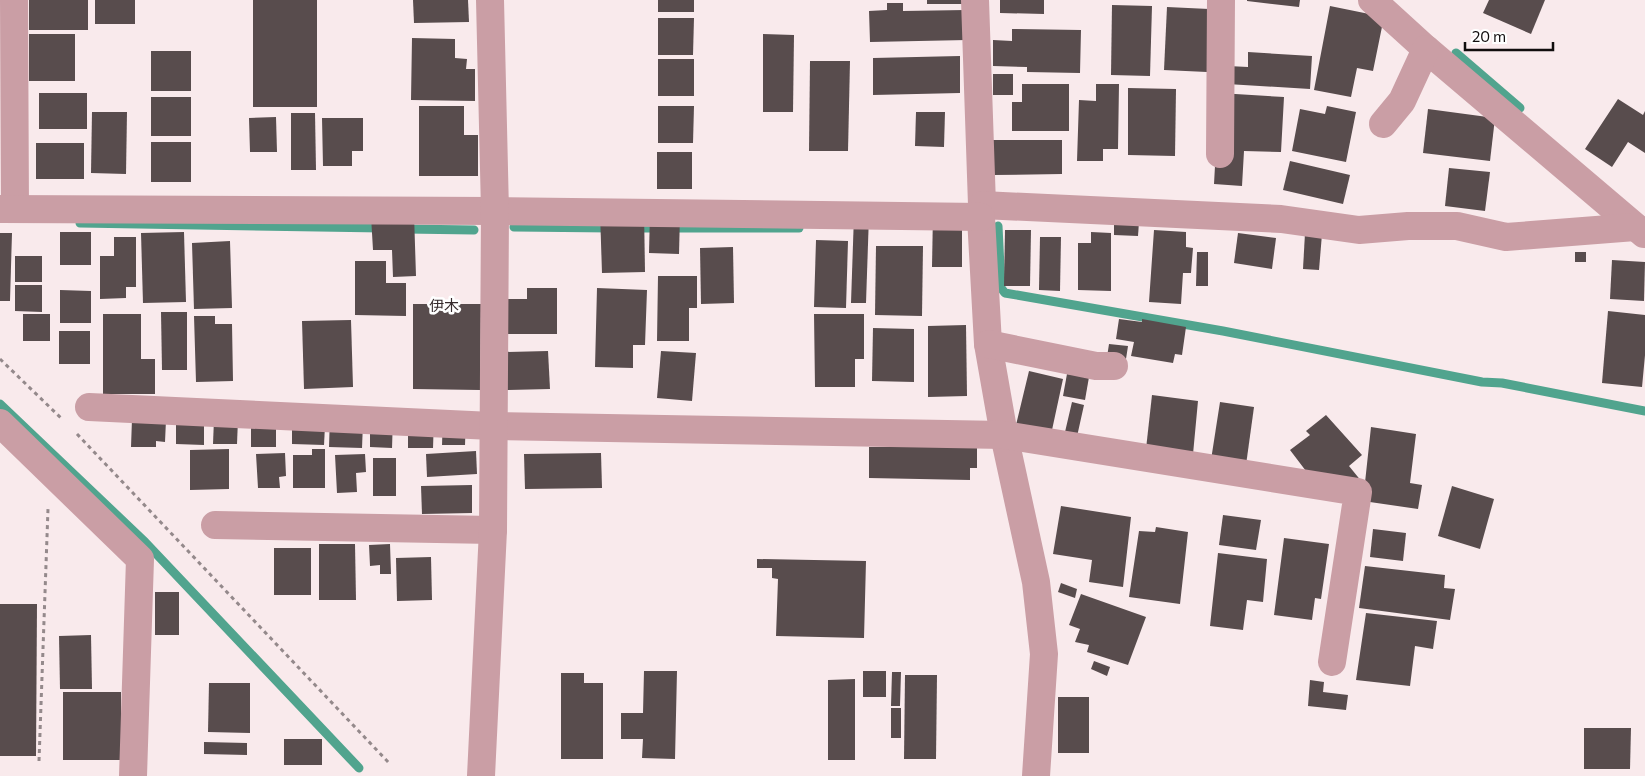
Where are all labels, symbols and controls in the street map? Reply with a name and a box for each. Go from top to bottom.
scale bar [1465,20,1552,52]
text: 20 m [1472,27,1506,45]
district label: 伊木 [429,296,459,314]

